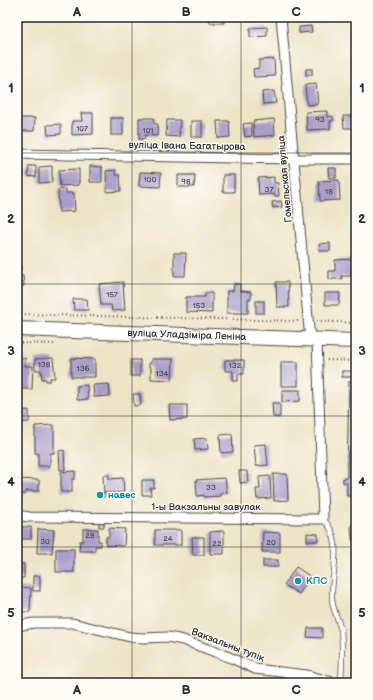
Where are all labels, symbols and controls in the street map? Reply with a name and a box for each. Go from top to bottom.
text: A [72,4,81,20]
text: B [181,4,191,20]
text: C [291,4,301,20]
text: 1 [8,80,14,96]
text: 1 [359,80,365,96]
house number: 93 [315,115,325,124]
house number: 107 [76,124,88,133]
house number: 101 [143,126,153,135]
street label: Гомельская вуліца [275,135,295,223]
street label: вуліца Івана Багатырова [128,139,246,153]
house number: 100 [144,175,157,184]
house number: 98 [181,177,191,186]
house number: 37 [265,185,273,194]
house number: 18 [325,187,333,196]
text: 2 [7,211,15,227]
text: 2 [358,211,366,227]
house number: 157 [106,290,118,299]
house number: 153 [193,301,205,310]
street label: вуліца Уладзіміра Леніна [127,327,247,343]
text: 3 [7,343,15,359]
text: 3 [358,343,366,359]
house number: 138 [38,360,51,369]
house number: 132 [229,361,242,370]
house number: 136 [77,364,90,373]
house number: 134 [156,369,169,378]
text: 4 [7,474,15,490]
text: 4 [358,474,366,490]
house number: 33 [206,483,216,492]
place label: навес [108,489,136,501]
marker: навес [95,490,105,500]
street label: 1-ы Вакзальны завулак [151,501,261,513]
house number: 28 [85,531,95,540]
house number: 24 [163,534,173,543]
house number: 30 [40,537,50,546]
house number: 20 [266,538,276,547]
house number: 22 [212,539,222,548]
place label: КПС [306,575,327,587]
marker: КПС [293,576,303,586]
text: 5 [7,605,15,621]
text: 5 [358,605,366,621]
street label: Вакзальны тупік [190,626,267,665]
text: A [72,682,81,698]
text: B [181,682,191,698]
text: C [291,682,301,698]

